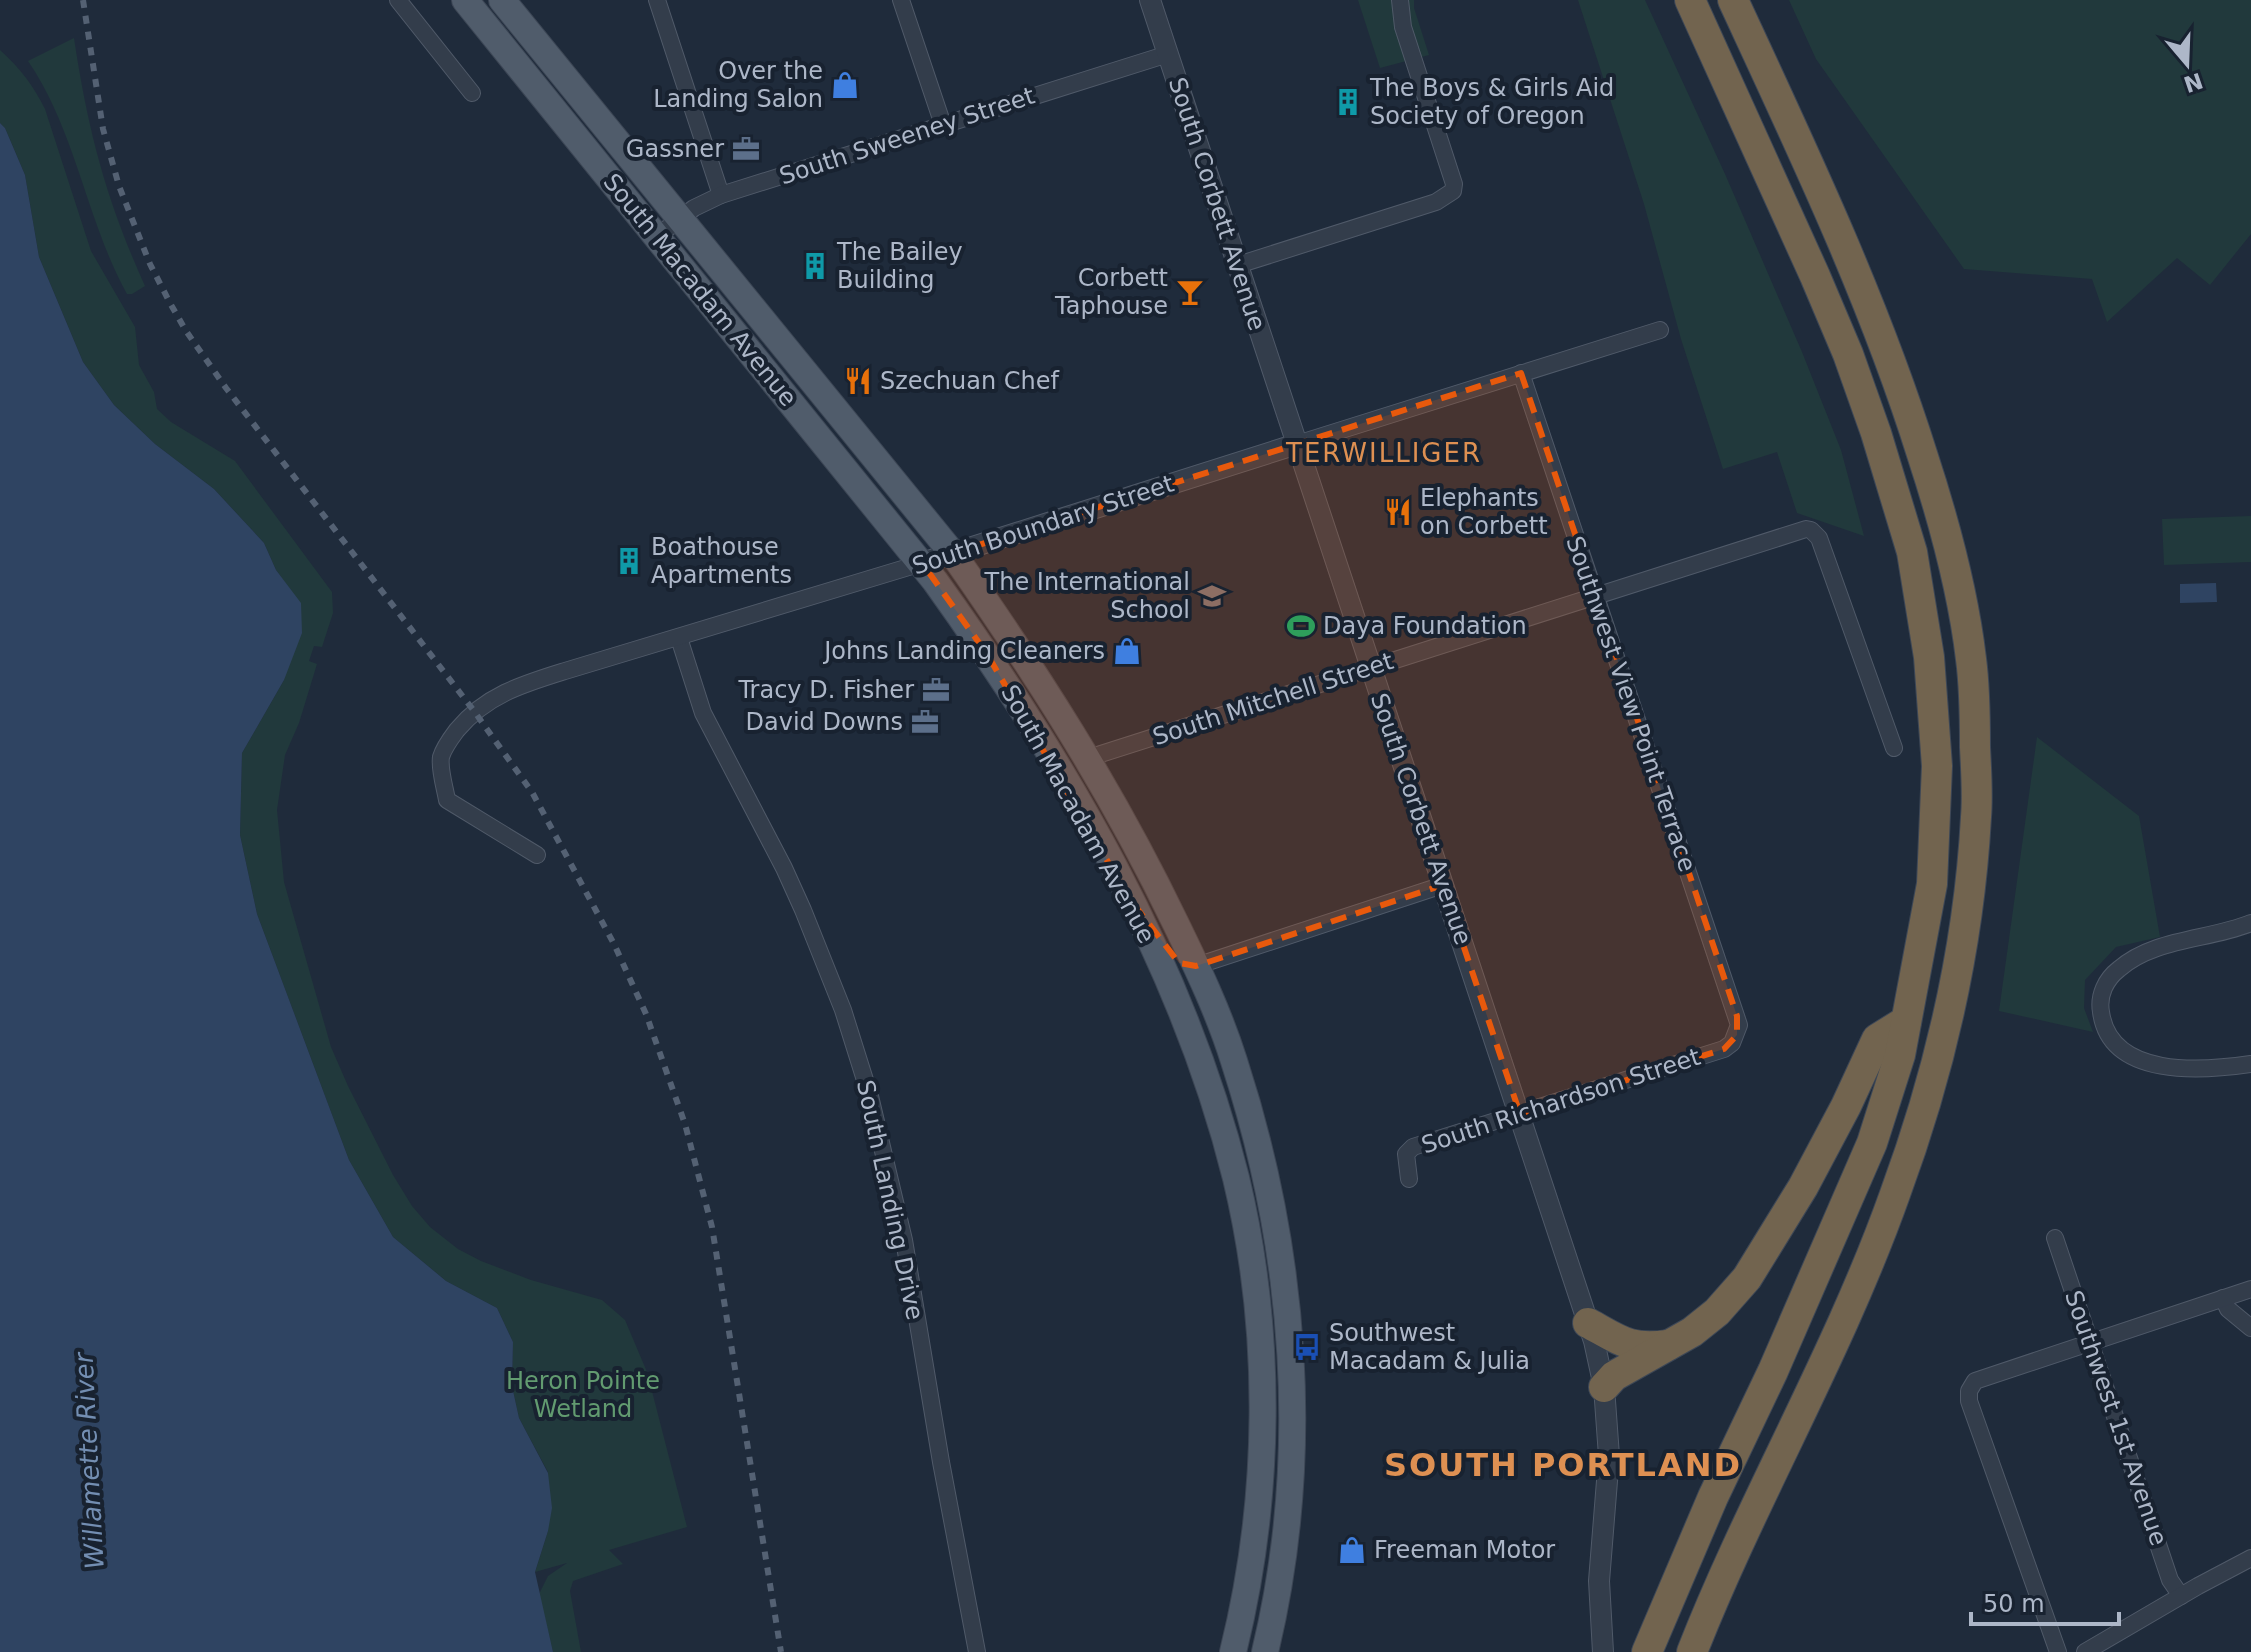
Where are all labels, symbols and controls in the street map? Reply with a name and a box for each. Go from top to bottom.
north arrow [2147,24,2227,104]
place label: Over the Landing Salon [653,57,823,113]
text: N [2181,68,2206,97]
shop icon: Over the Landing Salon [830,70,860,100]
street label: South Corbett Avenue [1163,74,1271,334]
place label: The Boys & Girls Aid Society of Oregon [1369,74,1614,130]
street label: South Sweeney Street [776,82,1038,190]
building icon: The Boys & Girls Aid Society of Oregon [1333,87,1363,117]
office icon: Gassner [731,134,761,164]
place label: Gassner [626,135,724,163]
street label: South Macadam Avenue [598,168,802,412]
place label: The Bailey Building [836,238,963,294]
building icon: The Bailey Building [800,251,830,281]
place label: Corbett Taphouse [1054,264,1168,320]
bar icon: Corbett Taphouse [1175,277,1205,307]
restaurant icon: Szechuan Chef [843,366,873,396]
place label: Szechuan Chef [880,367,1059,395]
district label: TERWILLIGER [1285,438,1482,468]
street label: South Boundary Street [909,469,1177,581]
place label: Elephants on Corbett [1420,484,1548,540]
restaurant icon: Elephants on Corbett [1383,497,1413,527]
place label: Boathouse Apartments [651,533,792,589]
street label: Southwest View Point Terrace [1560,533,1702,875]
building icon: Boathouse Apartments [614,546,644,576]
place label: The International School [984,568,1190,624]
school or university icon: The International School [1197,581,1227,611]
sports icon: Daya Foundation [1286,611,1316,641]
place label: Daya Foundation [1323,612,1527,640]
shop icon: Johns Landing Cleaners [1112,636,1142,666]
place label: Johns Landing Cleaners [822,637,1105,665]
street label: South Mitchell Street [1149,647,1397,751]
office icon: Tracy D. Fisher [921,675,951,705]
place label: Tracy D. Fisher [737,676,914,704]
street label: South Macadam Avenue [995,680,1161,948]
street label: South Corbett Avenue [1365,689,1477,949]
office icon: David Downs [910,707,940,737]
place label: David Downs [746,708,903,736]
street label: South Richardson Street [1418,1043,1704,1159]
street label: South Landing Drive [851,1077,929,1323]
street label: Southwest 1st Avenue [2059,1287,2173,1549]
place label: Southwest Macadam & Julia [1329,1319,1530,1375]
bus stop icon: Southwest Macadam & Julia [1292,1332,1322,1362]
water label: Willamette River [68,1350,110,1570]
park label: Heron Pointe Wetland [506,1367,660,1423]
district label: SOUTH PORTLAND [1384,1446,1742,1484]
shop icon: Freeman Motor [1337,1535,1367,1565]
place label: Freeman Motor [1374,1536,1555,1564]
scale bar [1971,1576,2119,1626]
text: 50 m [1983,1590,2045,1618]

